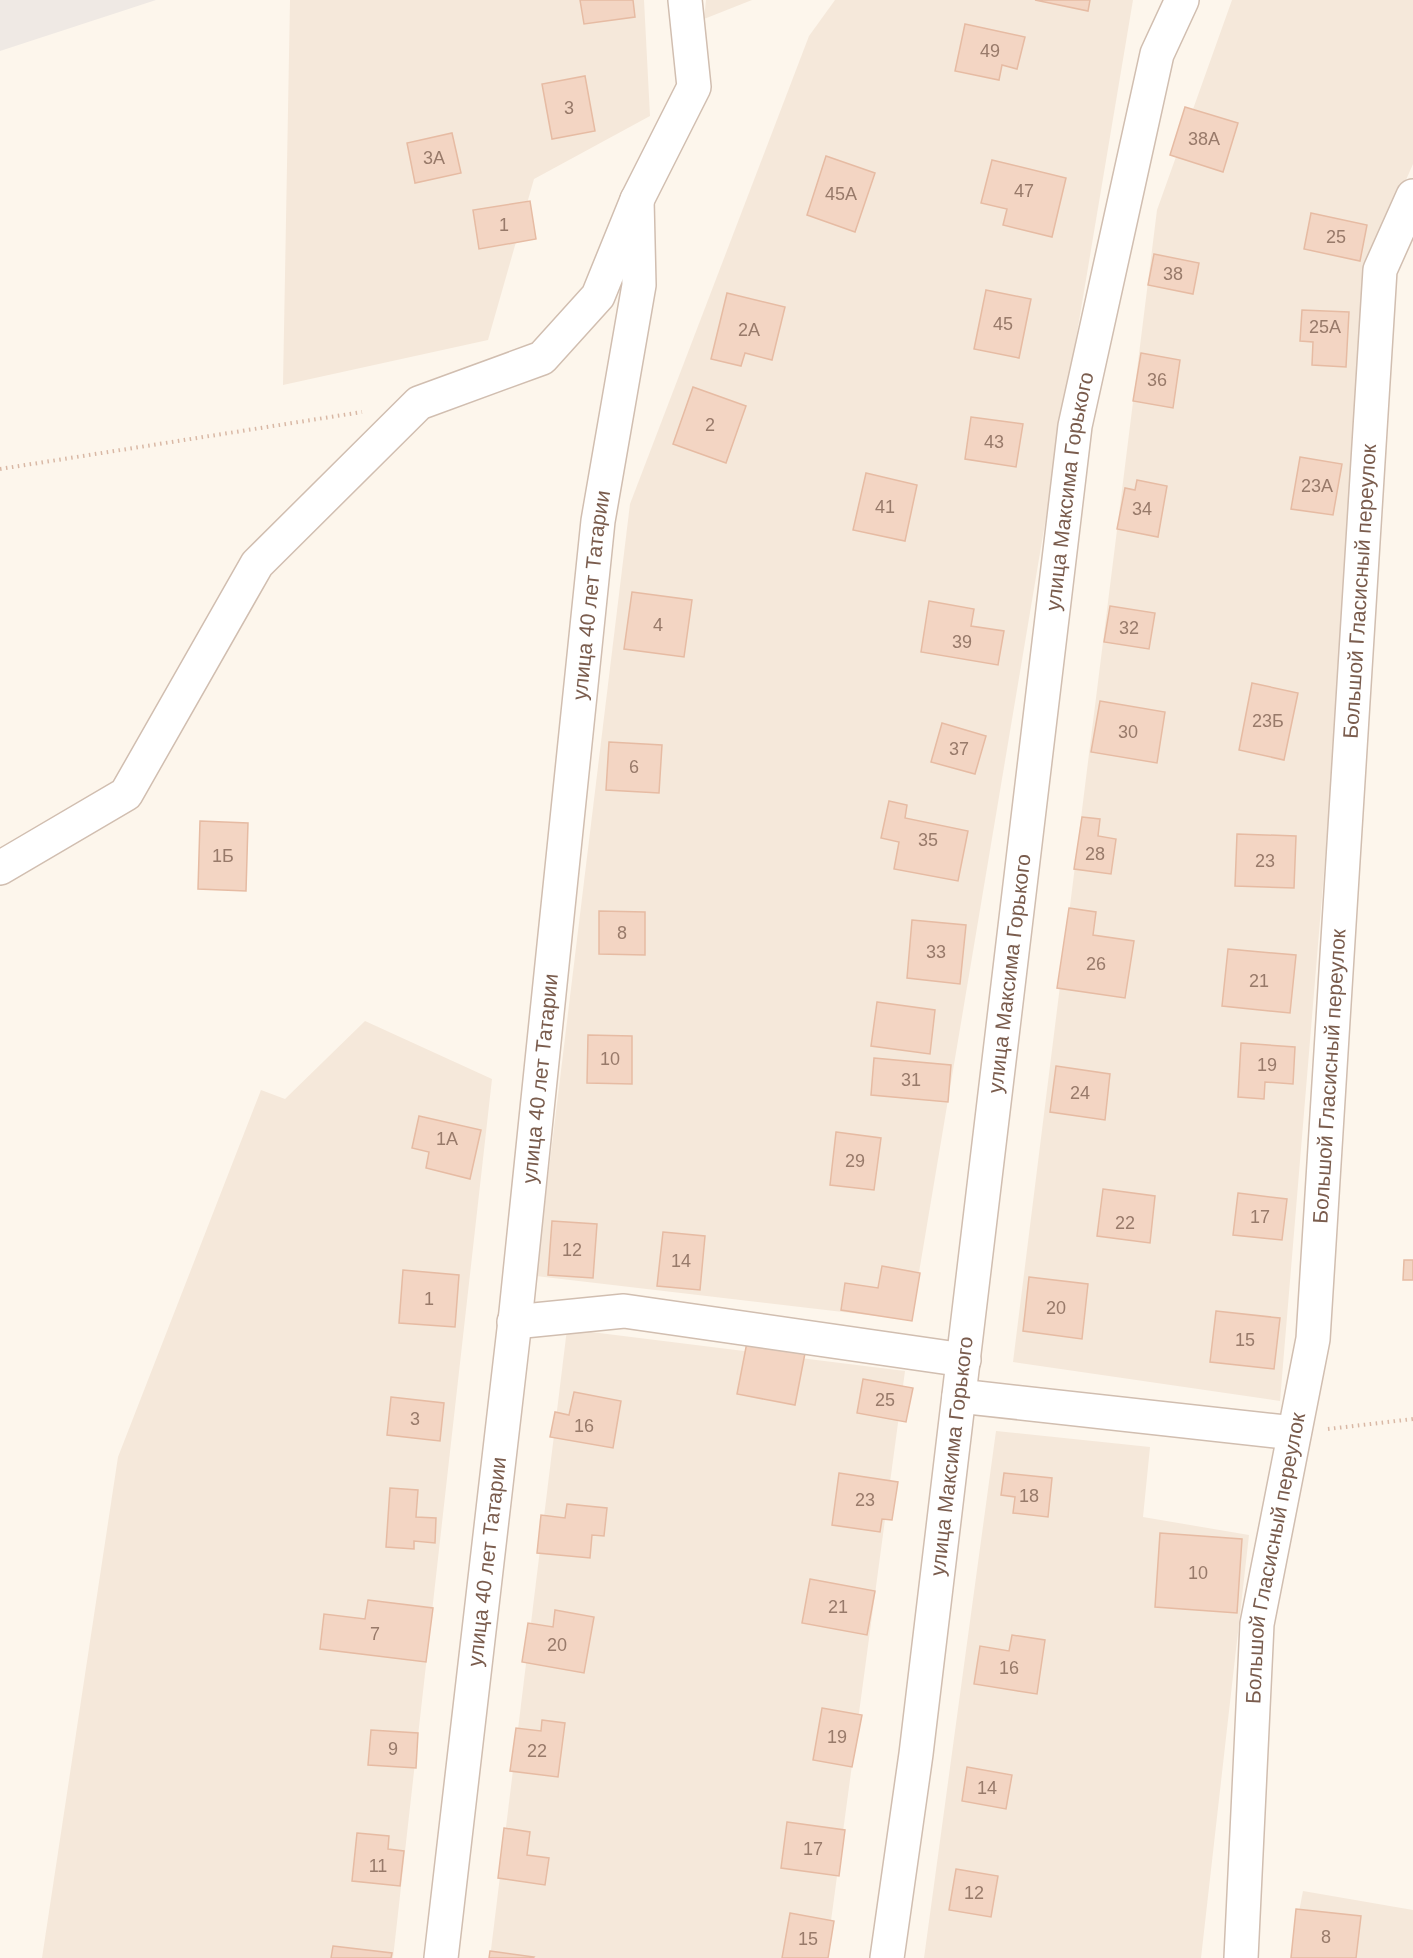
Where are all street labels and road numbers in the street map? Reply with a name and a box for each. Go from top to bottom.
street label: улица Максима Горького [1041,370,1098,612]
street label: Большой Гласисный переулок [1339,442,1380,739]
street label: улица 40 лет Татарии [568,489,614,701]
street label: улица Максима Горького [983,853,1035,1095]
street label: Большой Гласисный переулок [1308,928,1350,1224]
street label: улица 40 лет Татарии [517,972,562,1185]
street label: улица Максима Горького [925,1335,977,1577]
street label: Большой Гласисный переулок [1241,1410,1309,1704]
street label: улица 40 лет Татарии [463,1456,510,1668]

